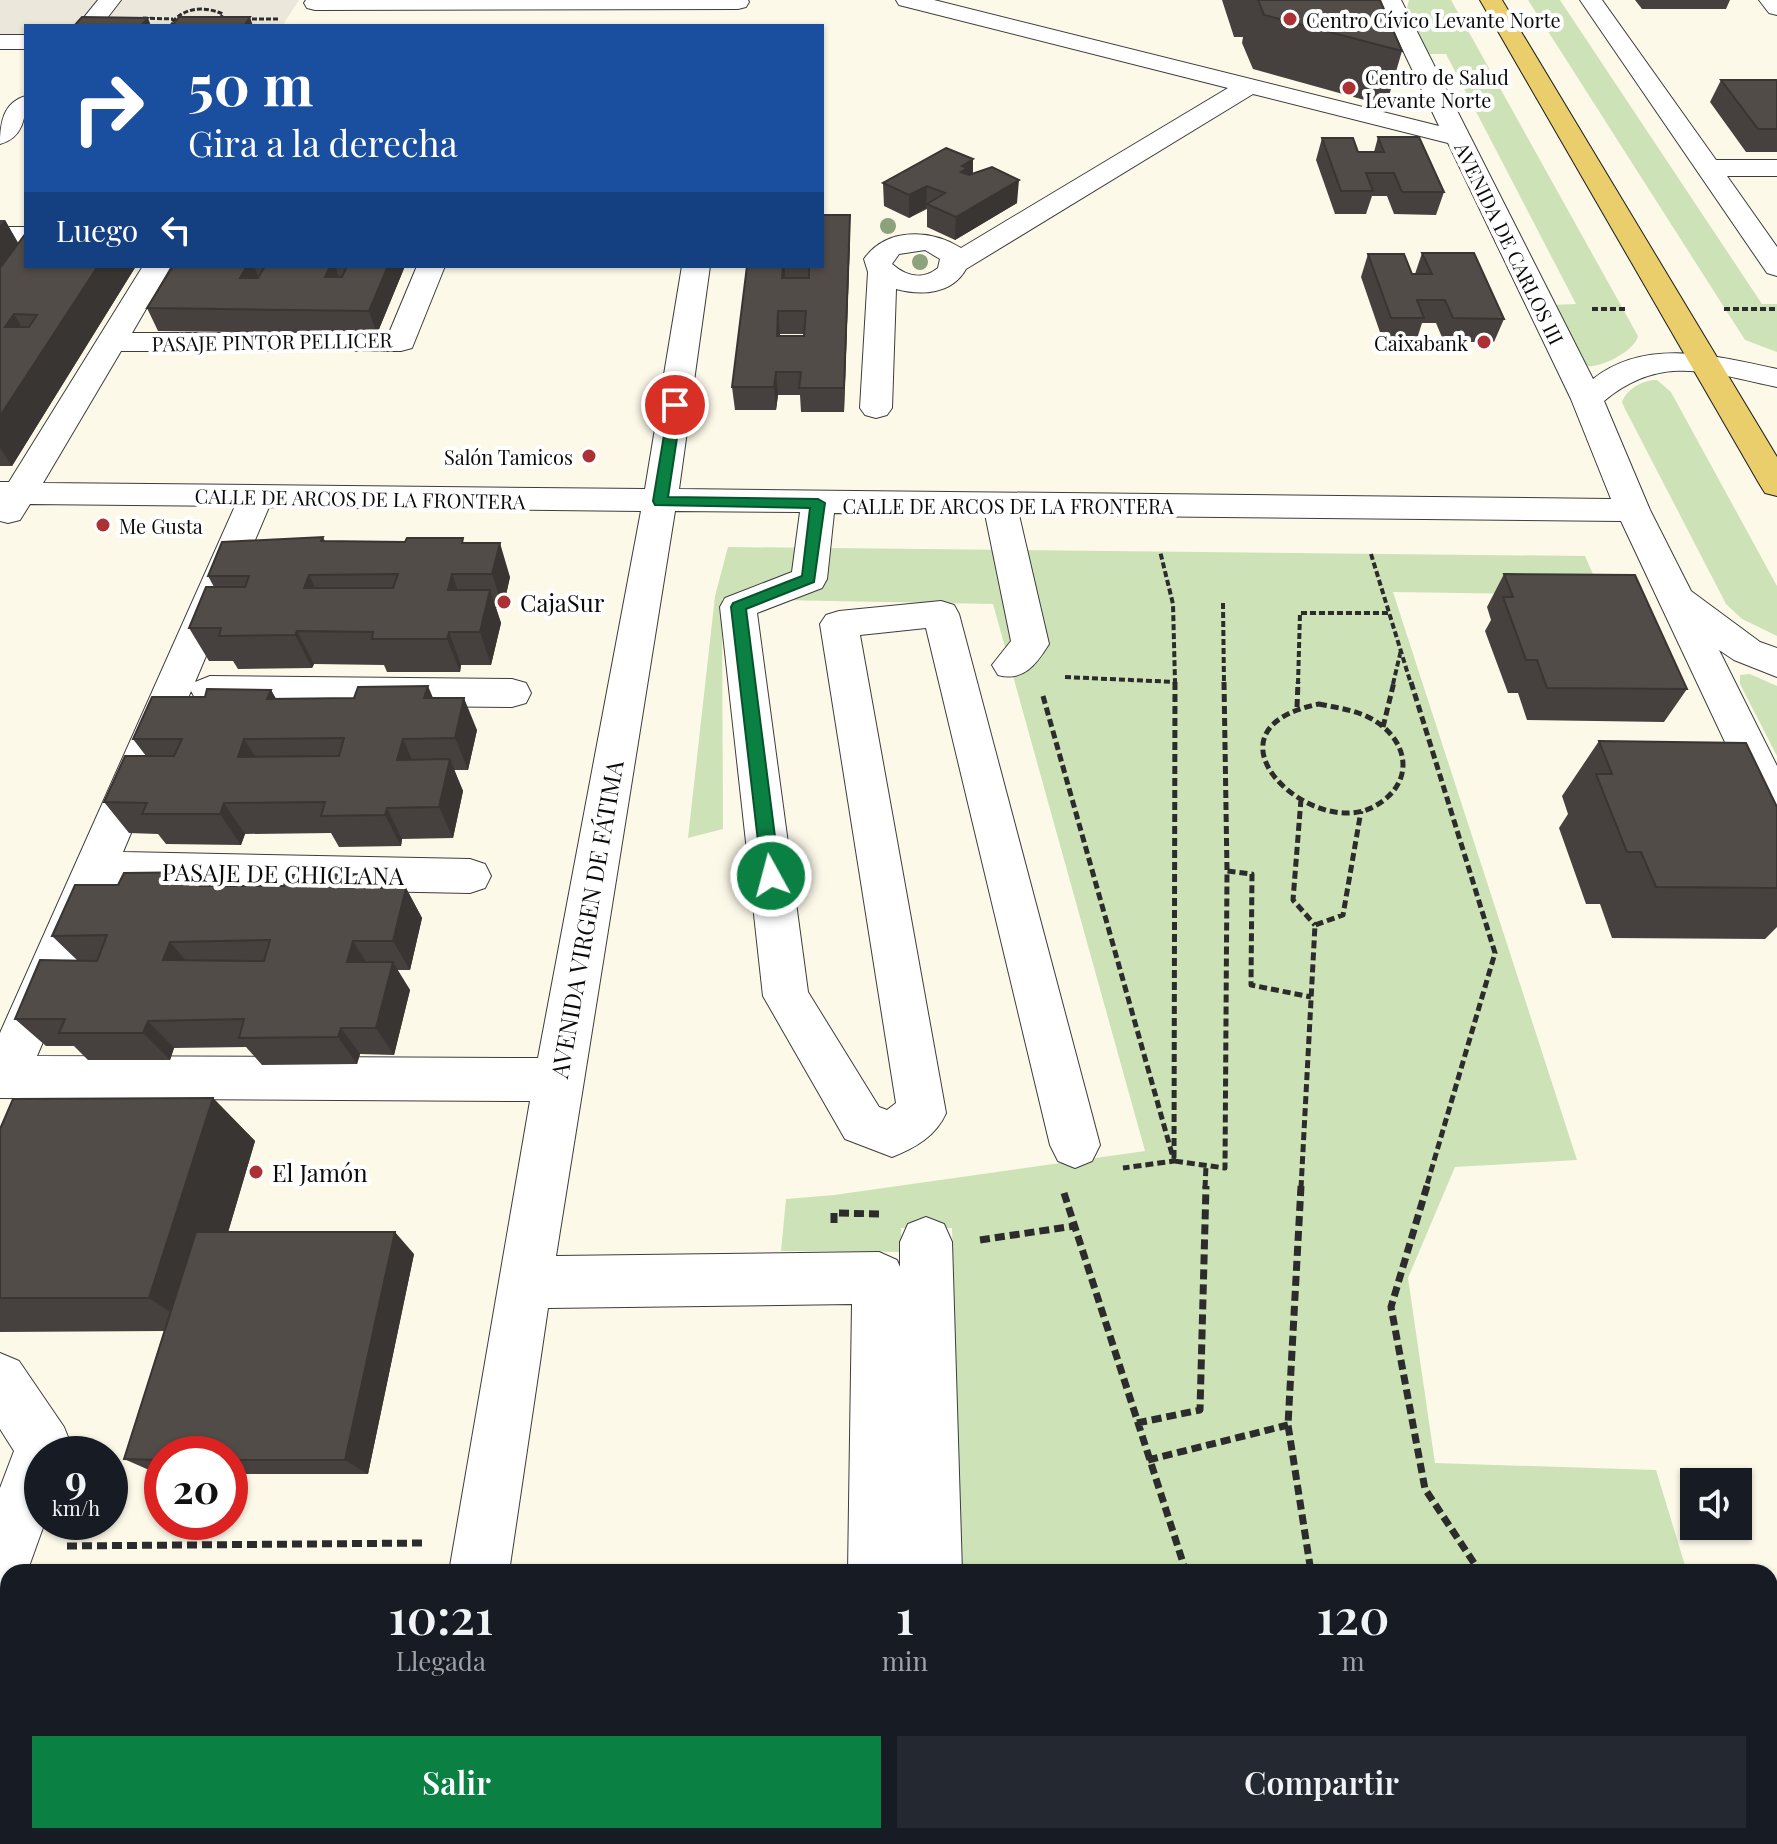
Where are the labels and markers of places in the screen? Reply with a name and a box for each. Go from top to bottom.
place label: Centro Cívico Levante Norte [1306,6,1561,33]
marker: Centro Cívico Levante Norte [1281,10,1299,28]
place label: Centro de Salud Levante Norte [1365,63,1509,113]
marker: Centro de Salud Levante Norte [1340,79,1358,97]
place label: Caixabank [1374,329,1468,356]
marker: Caixabank [1475,333,1493,351]
pin [641,371,709,439]
place label: Salón Tamicos [444,443,573,470]
marker: Salón Tamicos [580,447,598,465]
place label: Me Gusta [119,512,203,539]
marker: Me Gusta [94,516,112,534]
place label: CajaSur [520,586,605,618]
marker: CajaSur [495,593,513,611]
place label: El Jamón [272,1156,368,1188]
marker: El Jamón [247,1163,265,1181]

